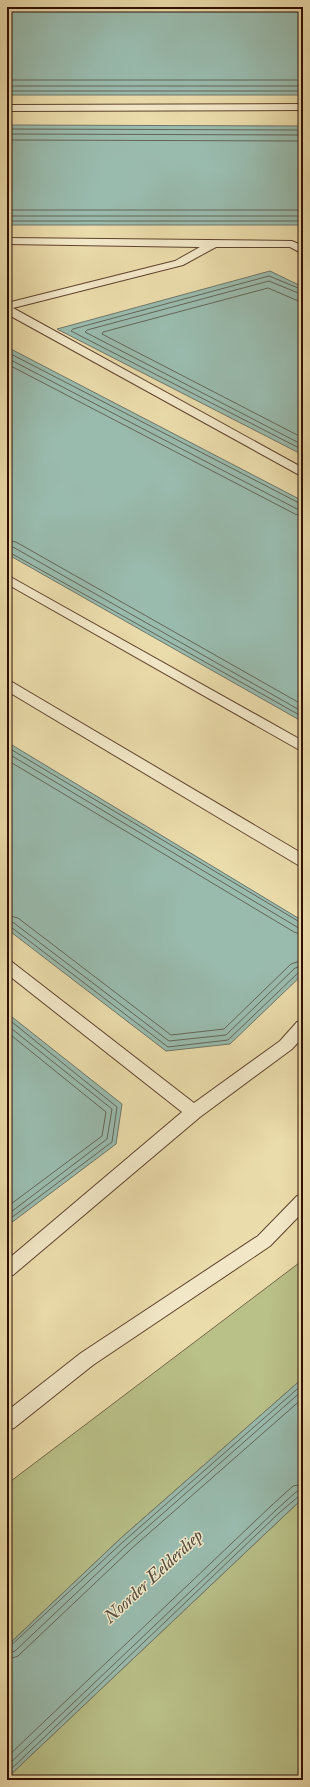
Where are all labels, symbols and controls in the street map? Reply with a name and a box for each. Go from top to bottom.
water label: Noorder Eelderdiep [98,1524,208,1629]

